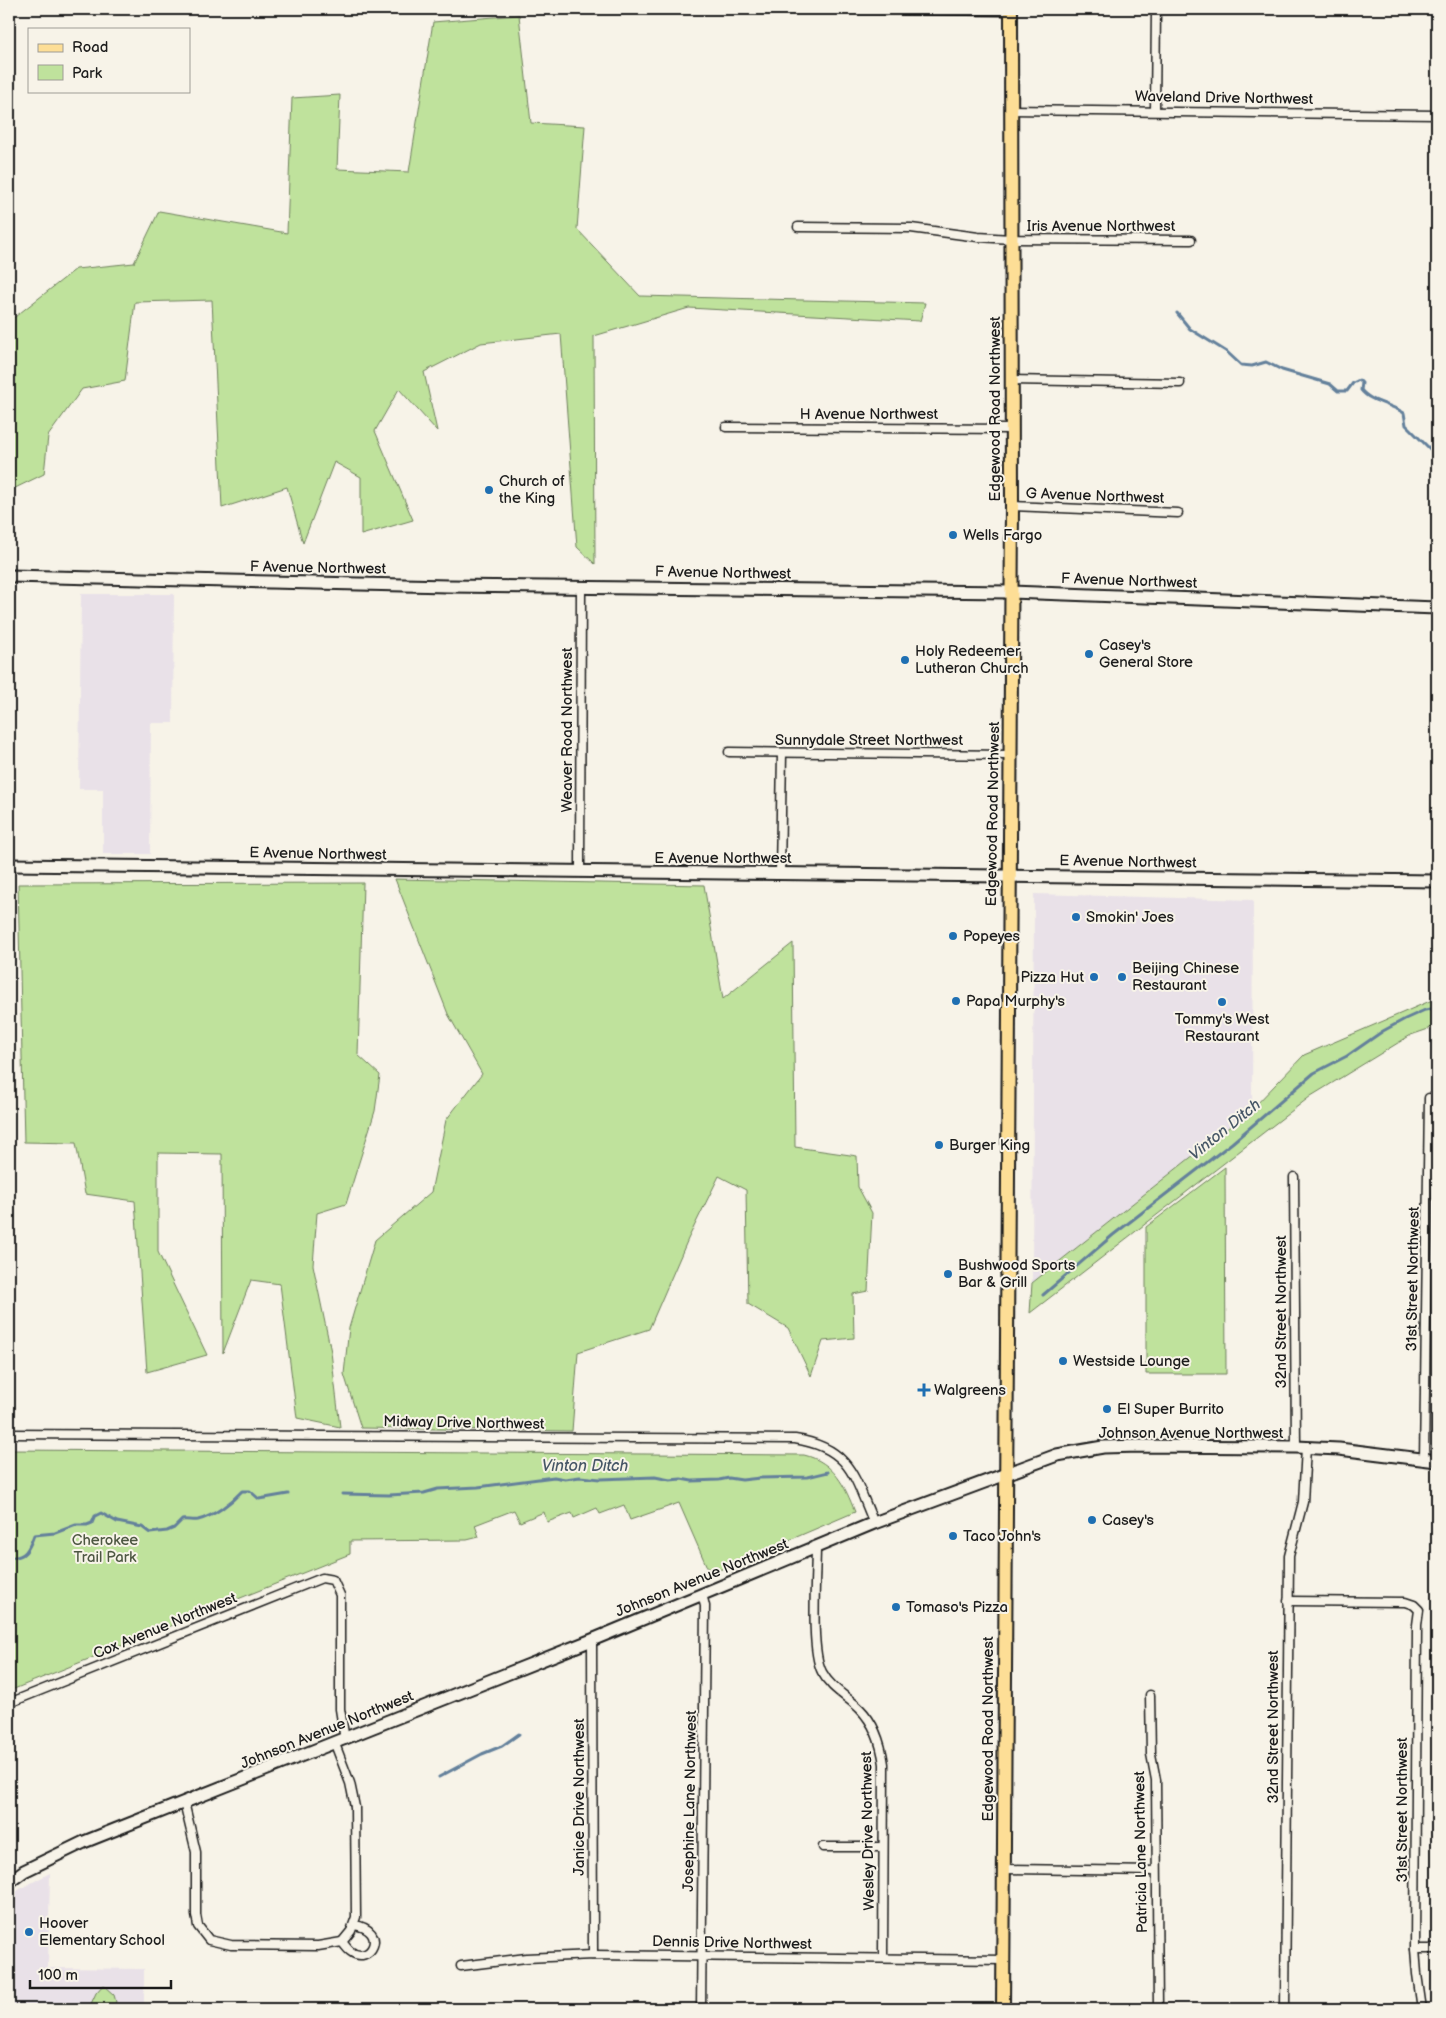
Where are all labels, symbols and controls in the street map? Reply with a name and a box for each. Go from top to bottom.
legend [28,28,190,92]
text: Road [72,38,108,57]
text: Park [72,64,103,83]
street label: Waveland Drive Northwest [1135,87,1314,109]
street label: Iris Avenue Northwest [1027,217,1176,236]
street label: Edgewood Road Northwest [986,316,1005,502]
street label: H Avenue Northwest [800,405,939,424]
place label: Church of the King [499,472,565,508]
marker: Church of the King [483,484,495,496]
street label: G Avenue Northwest [1025,484,1165,508]
place label: Wells Fargo [963,526,1042,545]
marker: Wells Fargo [947,529,959,541]
street label: F Avenue Northwest [250,557,387,579]
street label: F Avenue Northwest [655,562,792,584]
street label: F Avenue Northwest [1060,569,1198,593]
place label: Casey's General Store [1099,636,1193,672]
place label: Holy Redeemer Lutheran Church [915,642,1029,678]
street label: Weaver Road Northwest [558,647,577,812]
marker: Casey's General Store [1083,648,1095,660]
marker: Holy Redeemer Lutheran Church [899,654,911,666]
street label: Edgewood Road Northwest [982,721,1004,907]
street label: Sunnydale Street Northwest [775,731,963,750]
street label: E Avenue Northwest [249,843,387,865]
street label: E Avenue Northwest [654,849,792,868]
street label: E Avenue Northwest [1059,851,1197,873]
place label: Smokin' Joes [1086,908,1175,927]
marker: Smokin' Joes [1070,911,1082,923]
place label: Popeyes [963,927,1021,946]
marker: Popeyes [947,930,959,942]
place label: Beijing Chinese Restaurant [1132,959,1239,995]
place label: Pizza Hut [1020,968,1084,987]
marker: Pizza Hut [1088,971,1100,983]
marker: Beijing Chinese Restaurant [1116,971,1128,983]
place label: Papa Murphy's [966,992,1065,1011]
marker: Papa Murphy's [950,995,962,1007]
marker: Tommy's West Restaurant [1216,996,1228,1008]
place label: Tommy's West Restaurant [1175,1010,1270,1046]
water label: Vinton Ditch [1185,1095,1265,1165]
place label: Burger King [949,1136,1030,1155]
marker: Burger King [933,1139,945,1151]
street label: 31st Street Northwest [1402,1206,1424,1352]
street label: 32nd Street Northwest [1272,1235,1291,1389]
place label: Bushwood Sports Bar & Grill [958,1256,1076,1292]
marker: Bushwood Sports Bar & Grill [942,1268,954,1280]
place label: Westside Lounge [1073,1352,1190,1371]
marker: Westside Lounge [1057,1355,1069,1367]
place label: Walgreens [934,1381,1007,1400]
marker: Walgreens [918,1384,930,1396]
place label: El Super Burrito [1117,1400,1224,1419]
marker: El Super Burrito [1101,1403,1113,1415]
street label: Midway Drive Northwest [383,1412,545,1434]
street label: Johnson Avenue Northwest [1099,1424,1284,1443]
water label: Vinton Ditch [542,1457,628,1476]
place label: Casey's [1102,1511,1154,1530]
marker: Casey's [1086,1514,1098,1526]
place label: Taco John's [963,1527,1042,1546]
marker: Taco John's [947,1530,959,1542]
park label: Cherokee Trail Park [72,1531,138,1567]
street label: Johnson Avenue Northwest [613,1534,792,1621]
street label: Cox Avenue Northwest [90,1588,240,1664]
place label: Tomaso's Pizza [906,1598,1008,1617]
marker: Tomaso's Pizza [890,1601,902,1613]
street label: Edgewood Road Northwest [979,1636,998,1822]
street label: 32nd Street Northwest [1264,1650,1283,1804]
street label: Johnson Avenue Northwest [238,1686,417,1773]
street label: Josephine Lane Northwest [679,1710,701,1892]
street label: Janice Drive Northwest [570,1718,589,1876]
street label: 31st Street Northwest [1393,1737,1412,1883]
street label: Wesley Drive Northwest [857,1751,879,1911]
street label: Patricia Lane Northwest [1130,1770,1152,1933]
place label: Hoover Elementary School [39,1914,165,1950]
marker: Hoover Elementary School [23,1926,35,1938]
street label: Dennis Drive Northwest [652,1932,812,1954]
scale bar [30,1958,171,1990]
text: 100 m [38,1966,78,1985]

